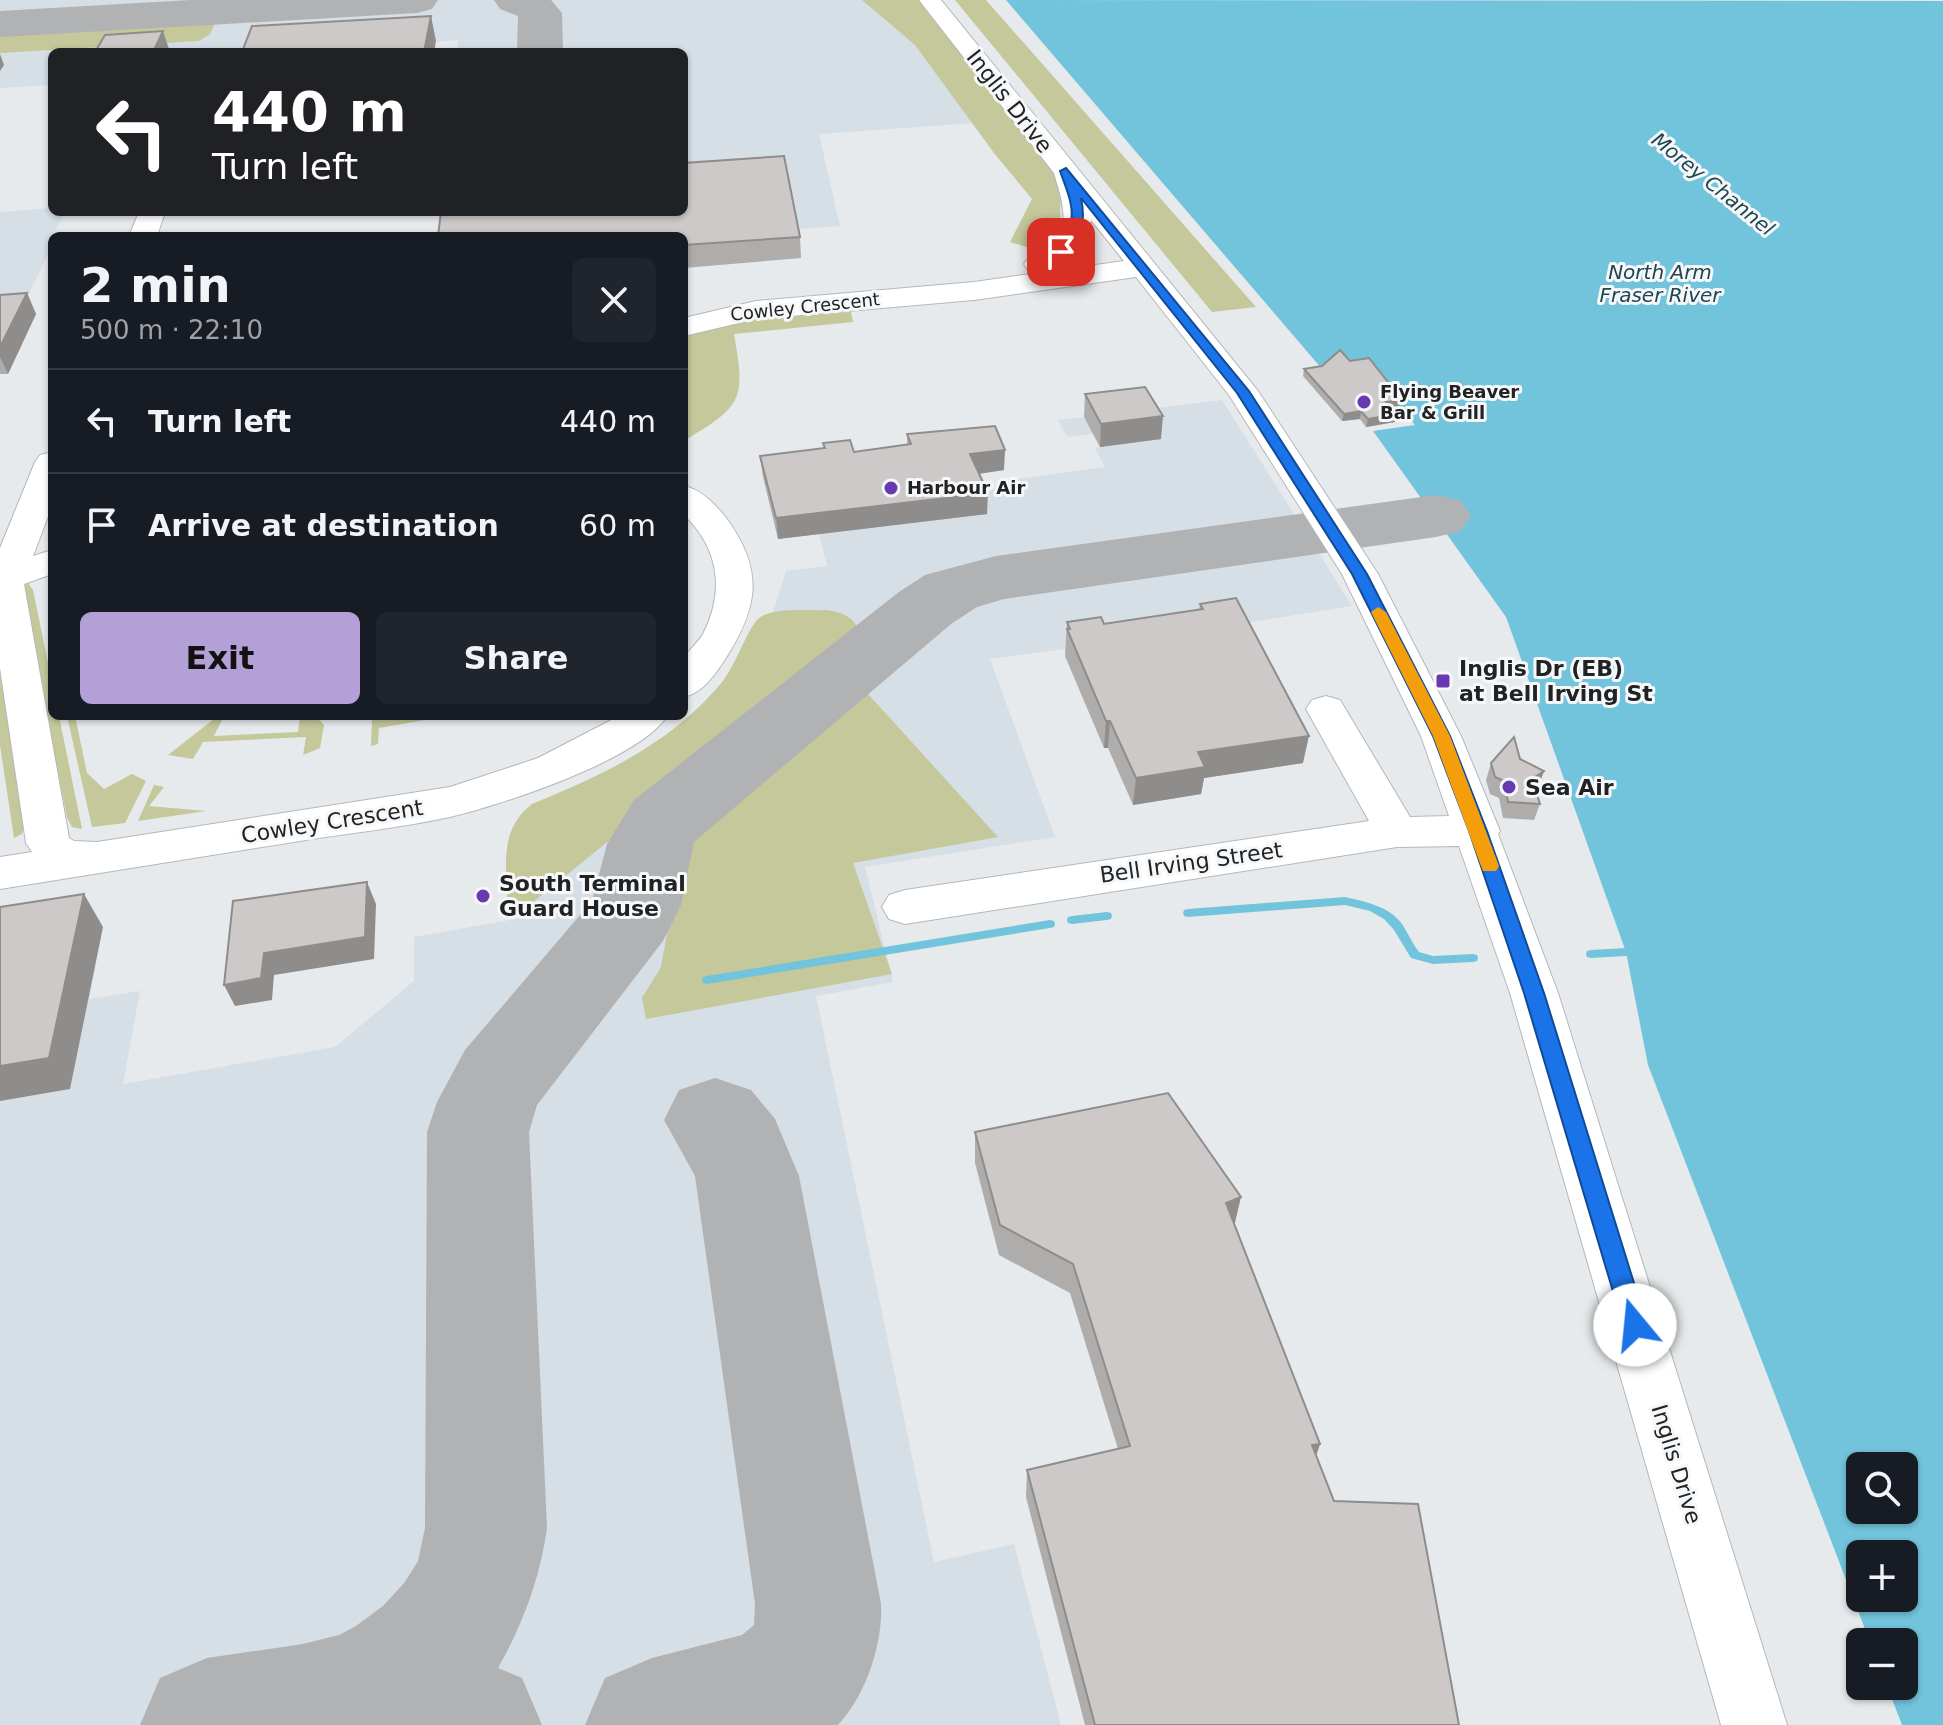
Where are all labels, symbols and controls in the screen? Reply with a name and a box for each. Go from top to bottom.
street label: Inglis Drive [962,45,1058,158]
text: 440 m [212,79,407,144]
icon: left [80,80,184,184]
water label: Morey Channel [1647,127,1779,241]
text: Turn left [212,146,358,187]
pin [1027,218,1095,286]
icon: arrive [1039,230,1083,274]
text: 2 min [80,257,231,313]
button: close [572,258,656,342]
water label: North Arm Fraser River [1599,260,1722,307]
street label: Cowley Crescent [729,288,881,325]
text: 500 m · 22:10 [80,315,263,345]
place label: Flying Beaver Bar & Grill [1380,381,1519,423]
marker: Flying Beaver Bar & Grill [1355,393,1373,411]
icon: left [80,399,124,443]
text: Turn left [148,404,291,439]
text: 440 m [560,404,656,439]
place label: Harbour Air [907,477,1025,498]
marker: Harbour Air [882,479,900,497]
icon: arrive [80,503,124,547]
text: Arrive at destination [148,508,499,543]
text: 60 m [579,508,656,543]
button: Exit [80,612,360,704]
button: Share [376,612,656,704]
place label: Inglis Dr (EB) at Bell Irving St [1459,656,1653,706]
marker: Inglis Dr (EB) at Bell Irving St [1434,672,1452,690]
place label: Sea Air [1525,775,1614,800]
marker: Sea Air [1500,778,1518,796]
street label: Cowley Crescent [239,795,425,848]
street label: Bell Irving Street [1098,837,1284,888]
place label: South Terminal Guard House [499,871,686,921]
marker: South Terminal Guard House [474,887,492,905]
position arrow [1593,1283,1677,1367]
street label: Inglis Drive [1646,1401,1707,1527]
map controls [1846,1452,1918,1700]
button: search [1846,1452,1918,1524]
button: + [1846,1540,1918,1612]
button: − [1846,1628,1918,1700]

